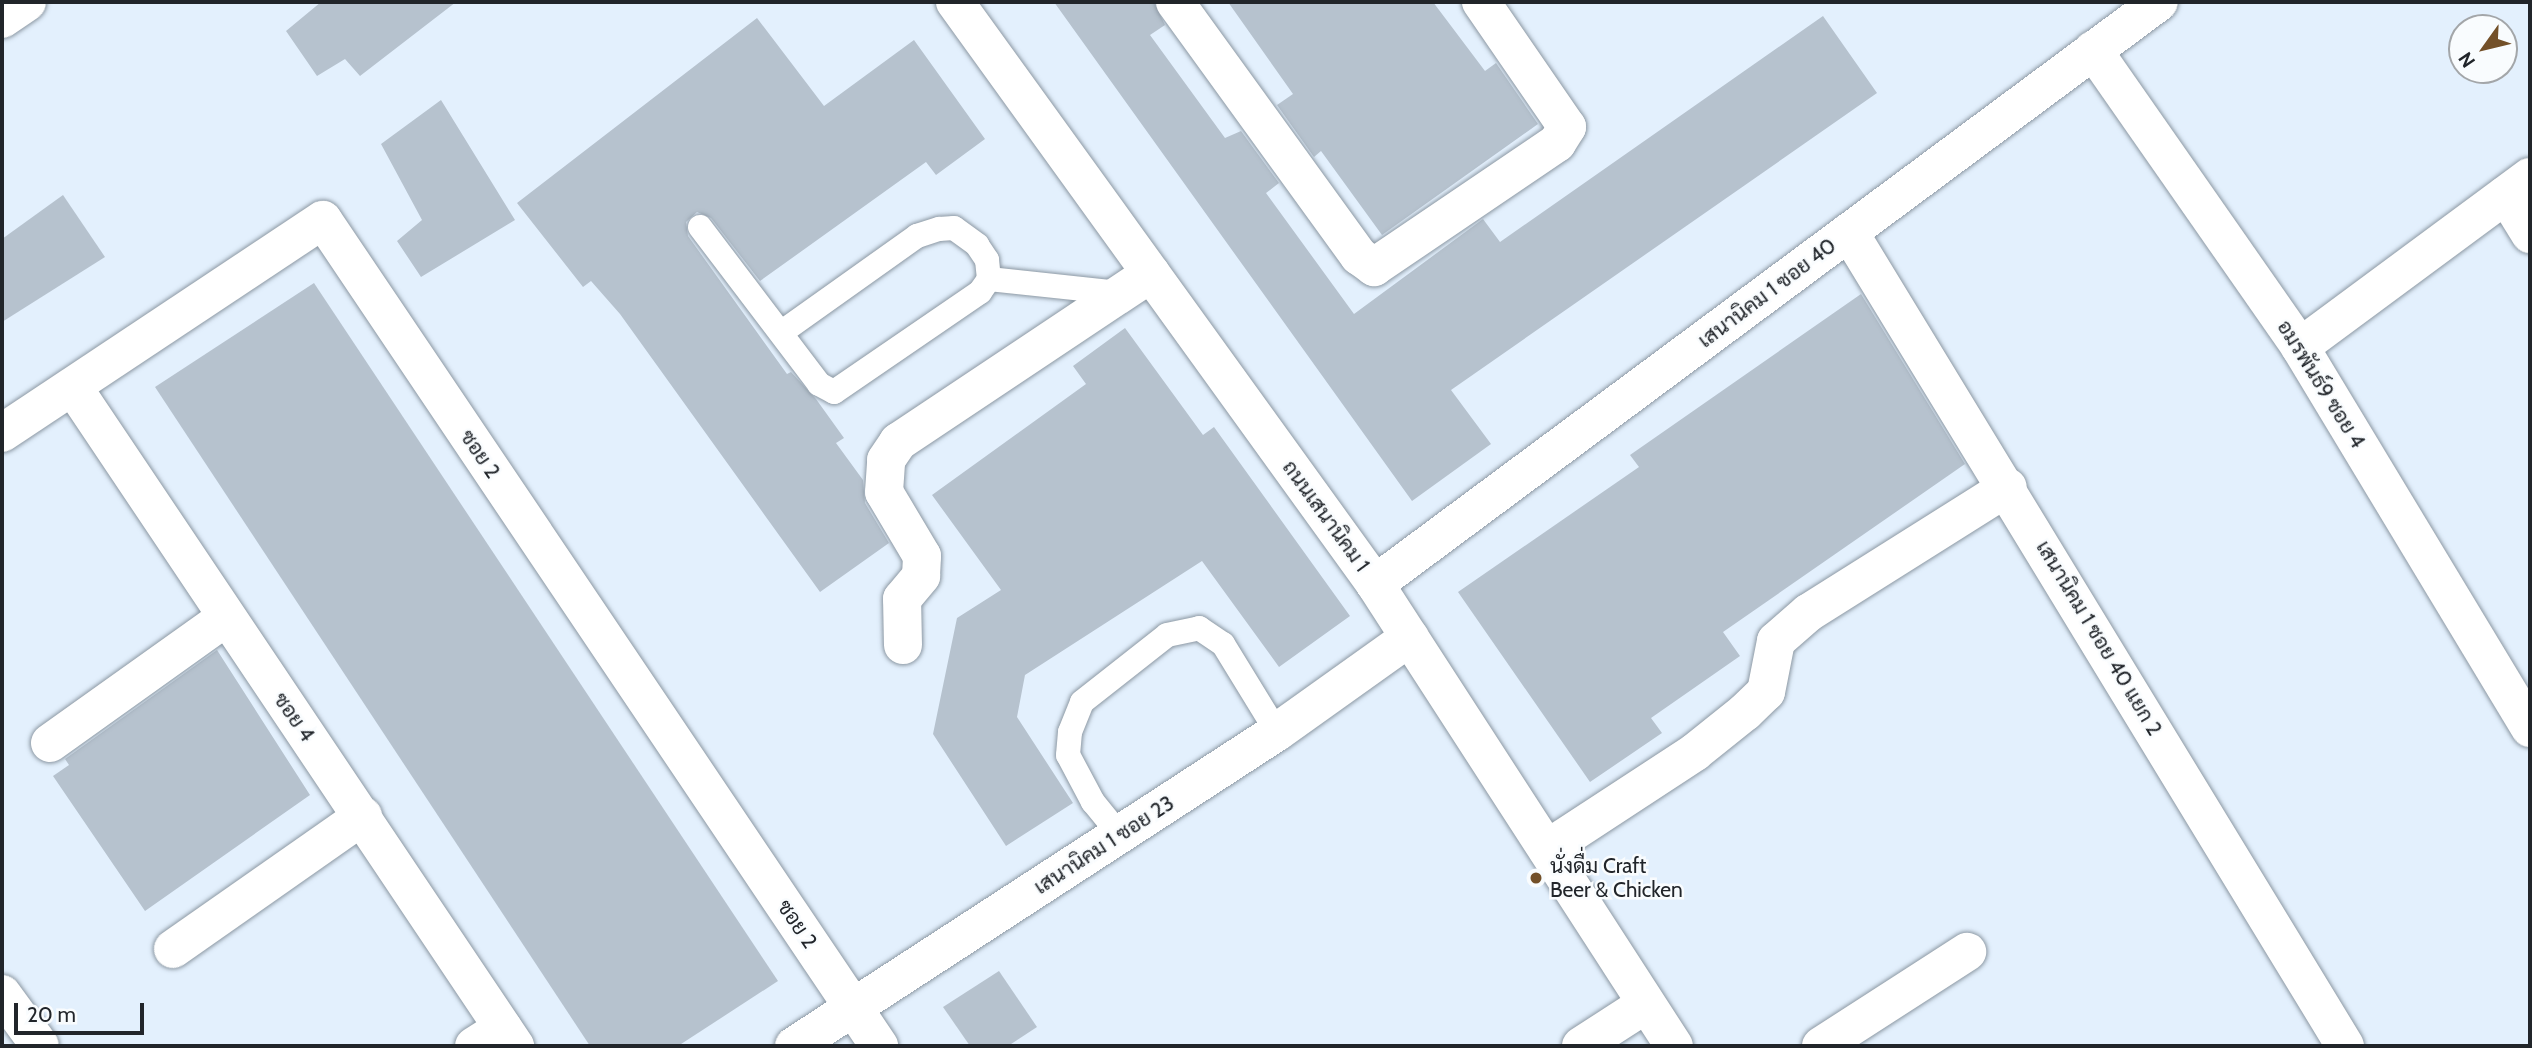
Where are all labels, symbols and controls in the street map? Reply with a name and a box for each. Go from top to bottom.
north arrow [2448,14,2518,84]
text: N [2454,48,2480,72]
street label: เสนานิคม 1 ซอย 40 [1693,233,1841,353]
street label: อมรพันธ์9 ซอย 4 [2272,315,2370,453]
street label: ซอย 2 [455,425,505,483]
street label: ถนนเสนานิคม 1 [1277,455,1375,577]
street label: เสนานิคม 1 ซอย 40 แยก 2 [2031,536,2167,740]
street label: ซอย 4 [268,688,320,746]
street label: เสนานิคม 1 ซอย 23 [1029,790,1179,900]
place label: นั่งดื่ม Craft Beer & Chicken [1550,853,1683,903]
marker: นั่งดื่ม Craft Beer & Chicken [1528,870,1544,886]
street label: ซอย 2 [772,895,822,953]
scale bar [18,988,147,1032]
text: 20 m [27,1002,76,1027]

